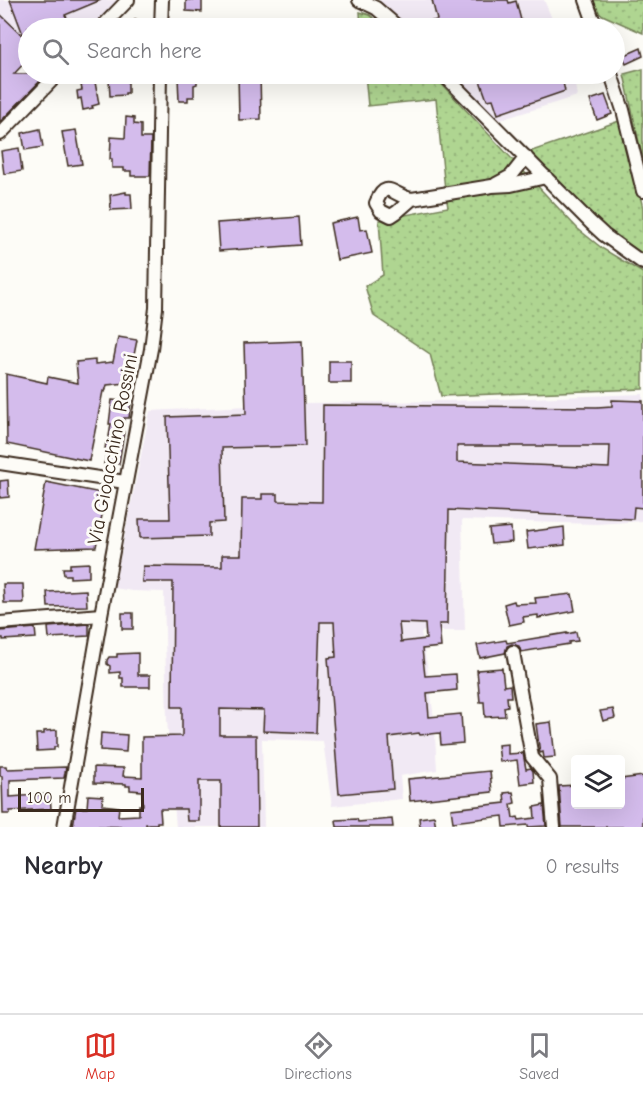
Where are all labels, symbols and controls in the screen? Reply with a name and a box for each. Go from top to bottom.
search box [18,18,625,84]
icon: search [39,35,72,68]
text: Search here [87,38,202,64]
street label: Via Gioacchino Rossini [83,352,142,546]
map controls [571,755,625,809]
button: layers [571,755,625,809]
scale bar [18,785,144,812]
text: 100 m [27,789,71,807]
text: Nearby [24,851,103,881]
text: 0 results [546,855,619,878]
tab: Map [84,1029,117,1083]
tab: Directions [284,1029,352,1083]
tab: Saved [519,1029,559,1083]

